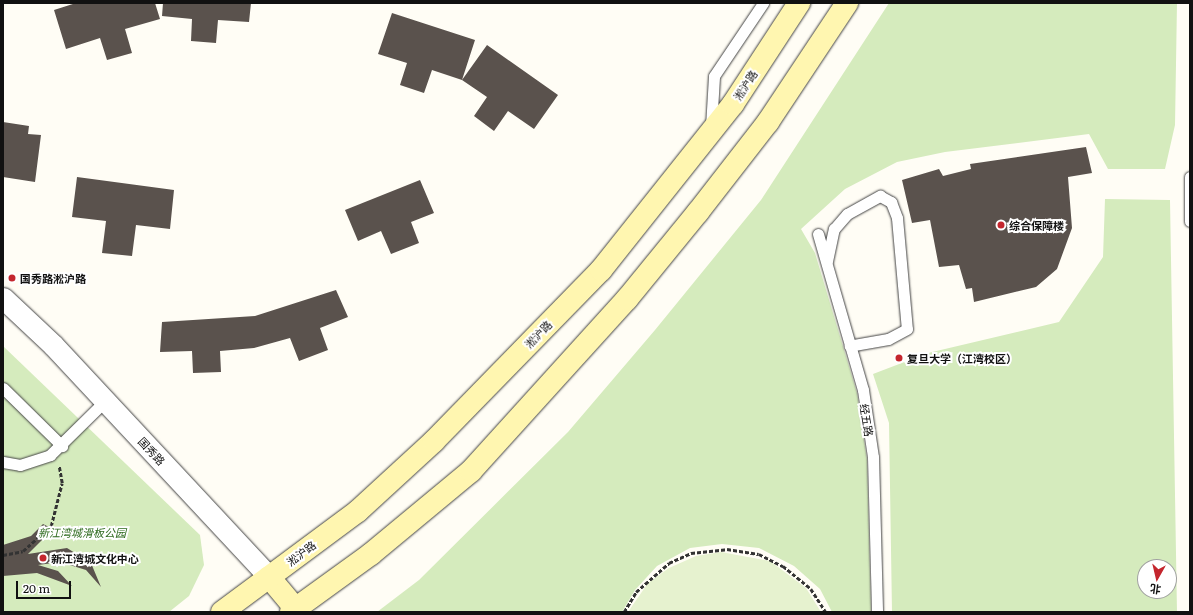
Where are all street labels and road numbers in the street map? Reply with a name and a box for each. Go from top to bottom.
street label: 淞沪路 [730,68,760,102]
street label: 淞沪路 [522,318,554,350]
street label: 经五路 [858,403,876,437]
street label: 国秀路 [136,434,168,468]
street label: 淞沪路 [284,538,318,568]

